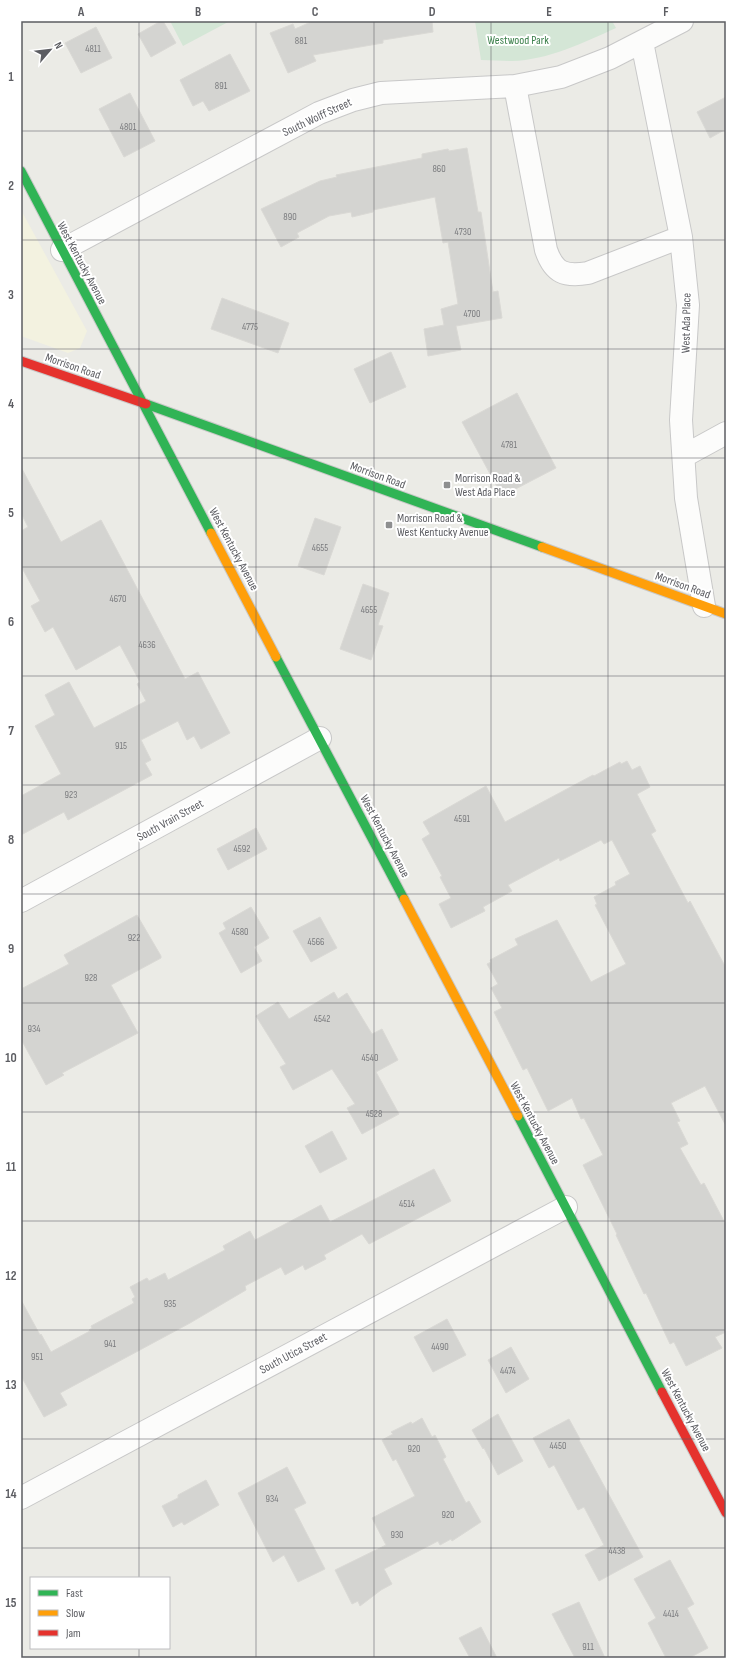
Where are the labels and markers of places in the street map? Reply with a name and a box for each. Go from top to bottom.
place label: Morrison Road & West Ada Place [455,471,521,500]
marker: Morrison Road & West Ada Place [442,480,452,490]
place label: Morrison Road & West Kentucky Avenue [397,511,489,540]
marker: Morrison Road & West Kentucky Avenue [384,520,394,530]

